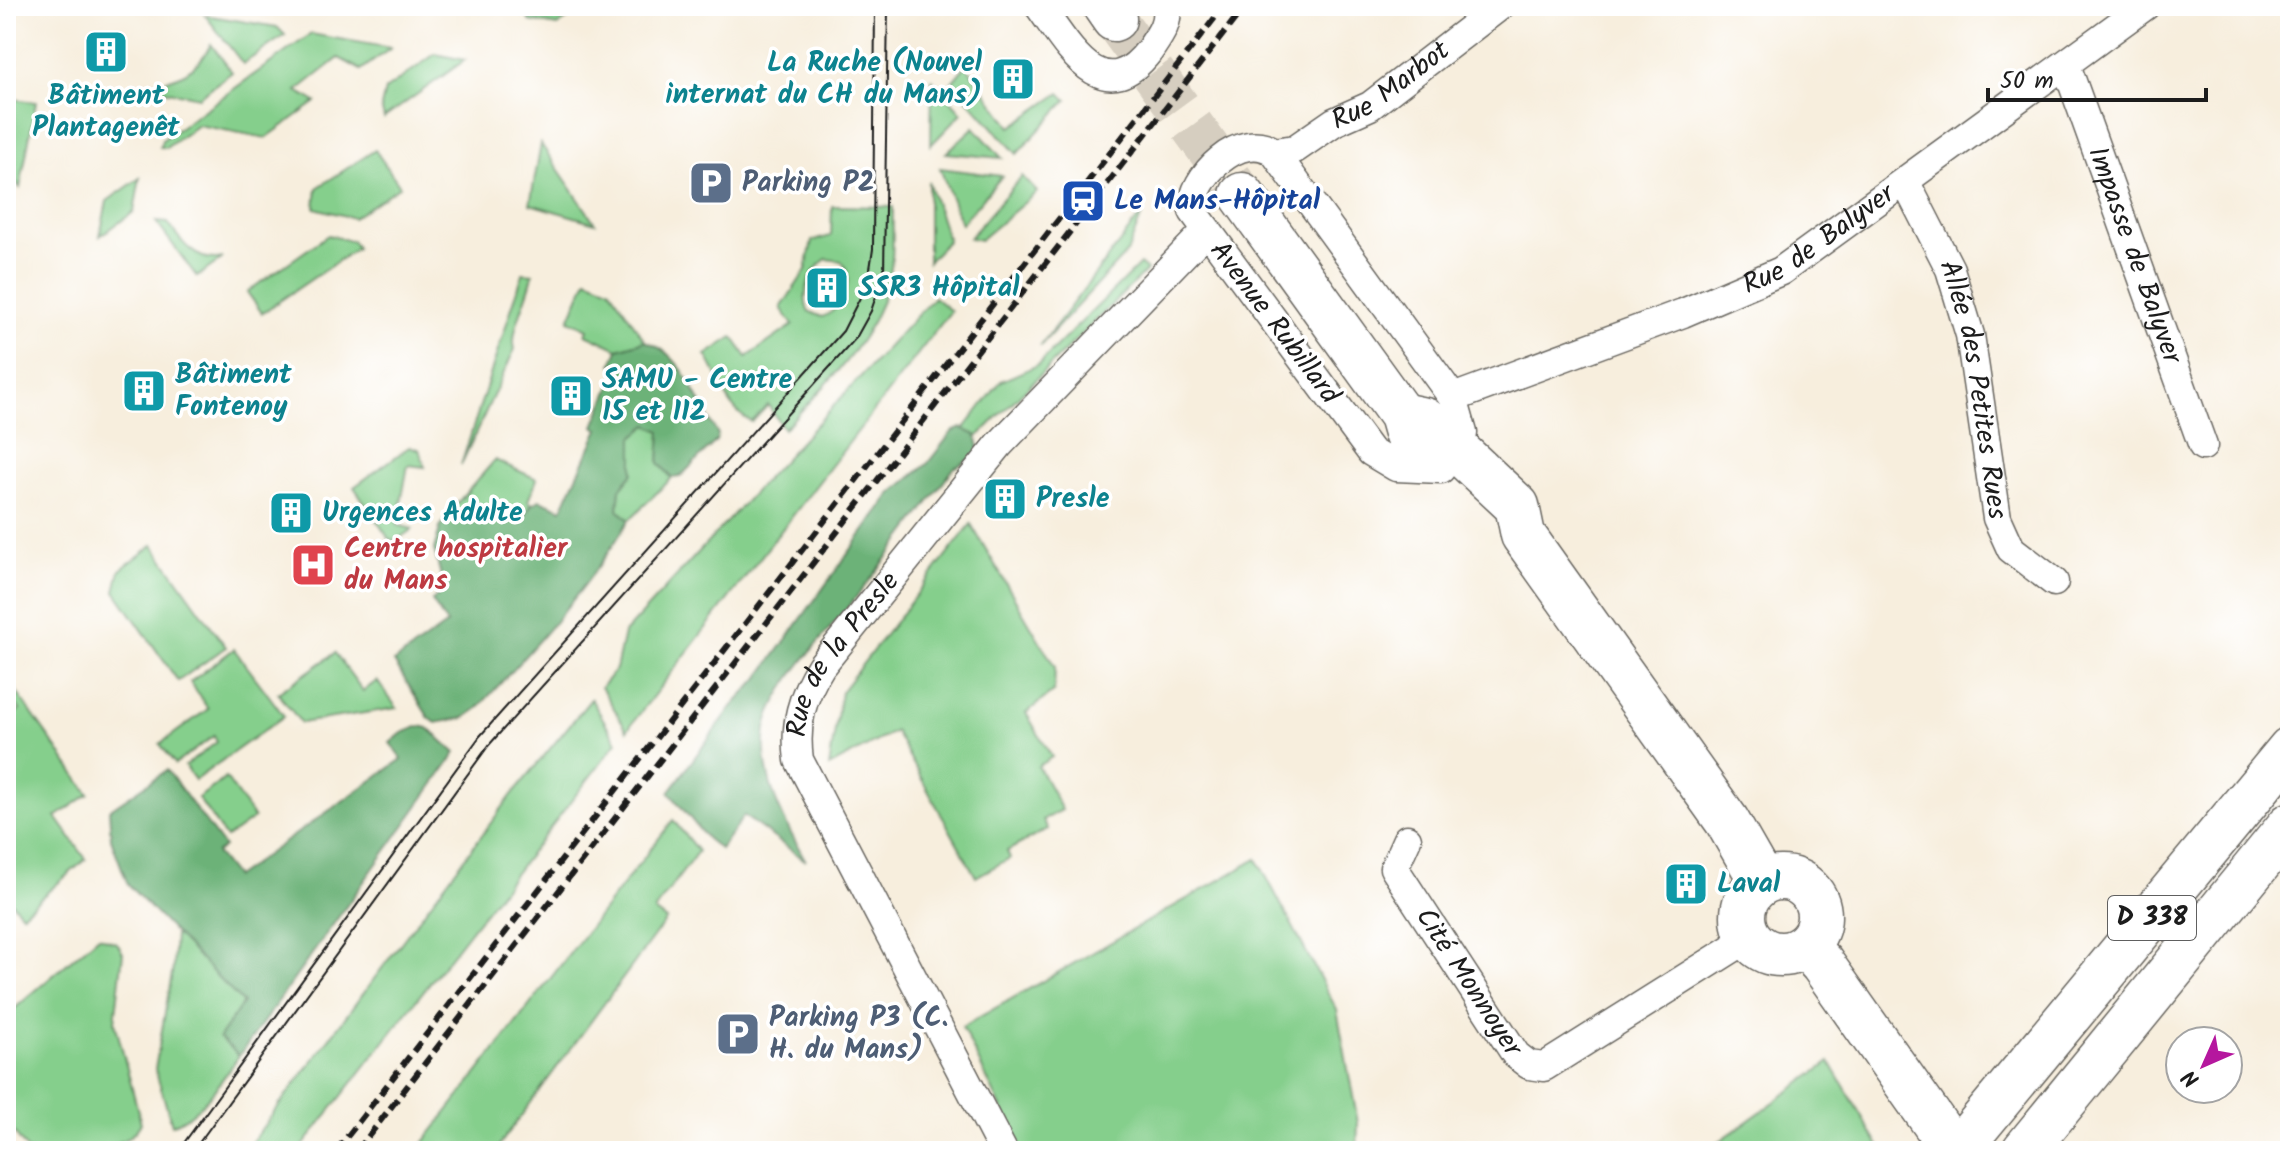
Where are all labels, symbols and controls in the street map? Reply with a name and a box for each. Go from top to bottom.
building icon: Bâtiment Plantagenêt [82,28,130,76]
street label: Rue Marbot [1324,29,1461,143]
place label: La Ruche (Nouvel internat du CH du Mans) [665,41,983,118]
scale bar [1988,52,2206,102]
building icon: La Ruche (Nouvel internat du CH du Mans) [989,55,1037,103]
text: 50 m [2000,62,2054,101]
place label: Bâtiment Plantagenêt [32,74,180,151]
street label: Impasse de Balyver [2075,140,2195,371]
parking icon: Parking P2 [687,159,735,207]
place label: Parking P2 [742,161,874,206]
street label: Rue de Balyver [1735,172,1906,307]
station icon: Le Mans-Hôpital [1059,177,1107,225]
place label: Le Mans-Hôpital [1114,179,1321,224]
street label: Avenue Rubillard [1197,232,1351,415]
street label: Allée des Petites Rues [1926,255,2019,522]
building icon: SSR3 Hôpital [803,264,851,312]
place label: SSR3 Hôpital [858,266,1020,311]
place label: Bâtiment Fontenoy [175,353,292,430]
place label: SAMU - Centre 15 et 112 [602,358,793,435]
building icon: Bâtiment Fontenoy [120,367,168,415]
building icon: SAMU - Centre 15 et 112 [547,372,595,420]
building icon: Presle [981,475,1029,523]
place label: Presle [1036,477,1110,522]
building icon: Urgences Adulte [267,489,315,537]
place label: Urgences Adulte [322,491,523,536]
place label: Centre hospitalier du Mans [344,527,569,604]
hospital icon: Centre hospitalier du Mans [289,541,337,589]
street label: Rue de la Presle [775,561,911,739]
building icon: Laval [1662,860,1710,908]
place label: Laval [1717,862,1781,907]
road number: D 338 [2108,896,2196,940]
street label: Cité Monnoyer [1403,899,1535,1067]
place label: Parking P3 (C. H. du Mans) [769,996,948,1073]
parking icon: Parking P3 (C. H. du Mans) [714,1010,762,1058]
north arrow [2164,1025,2244,1105]
text: N [2174,1060,2209,1095]

